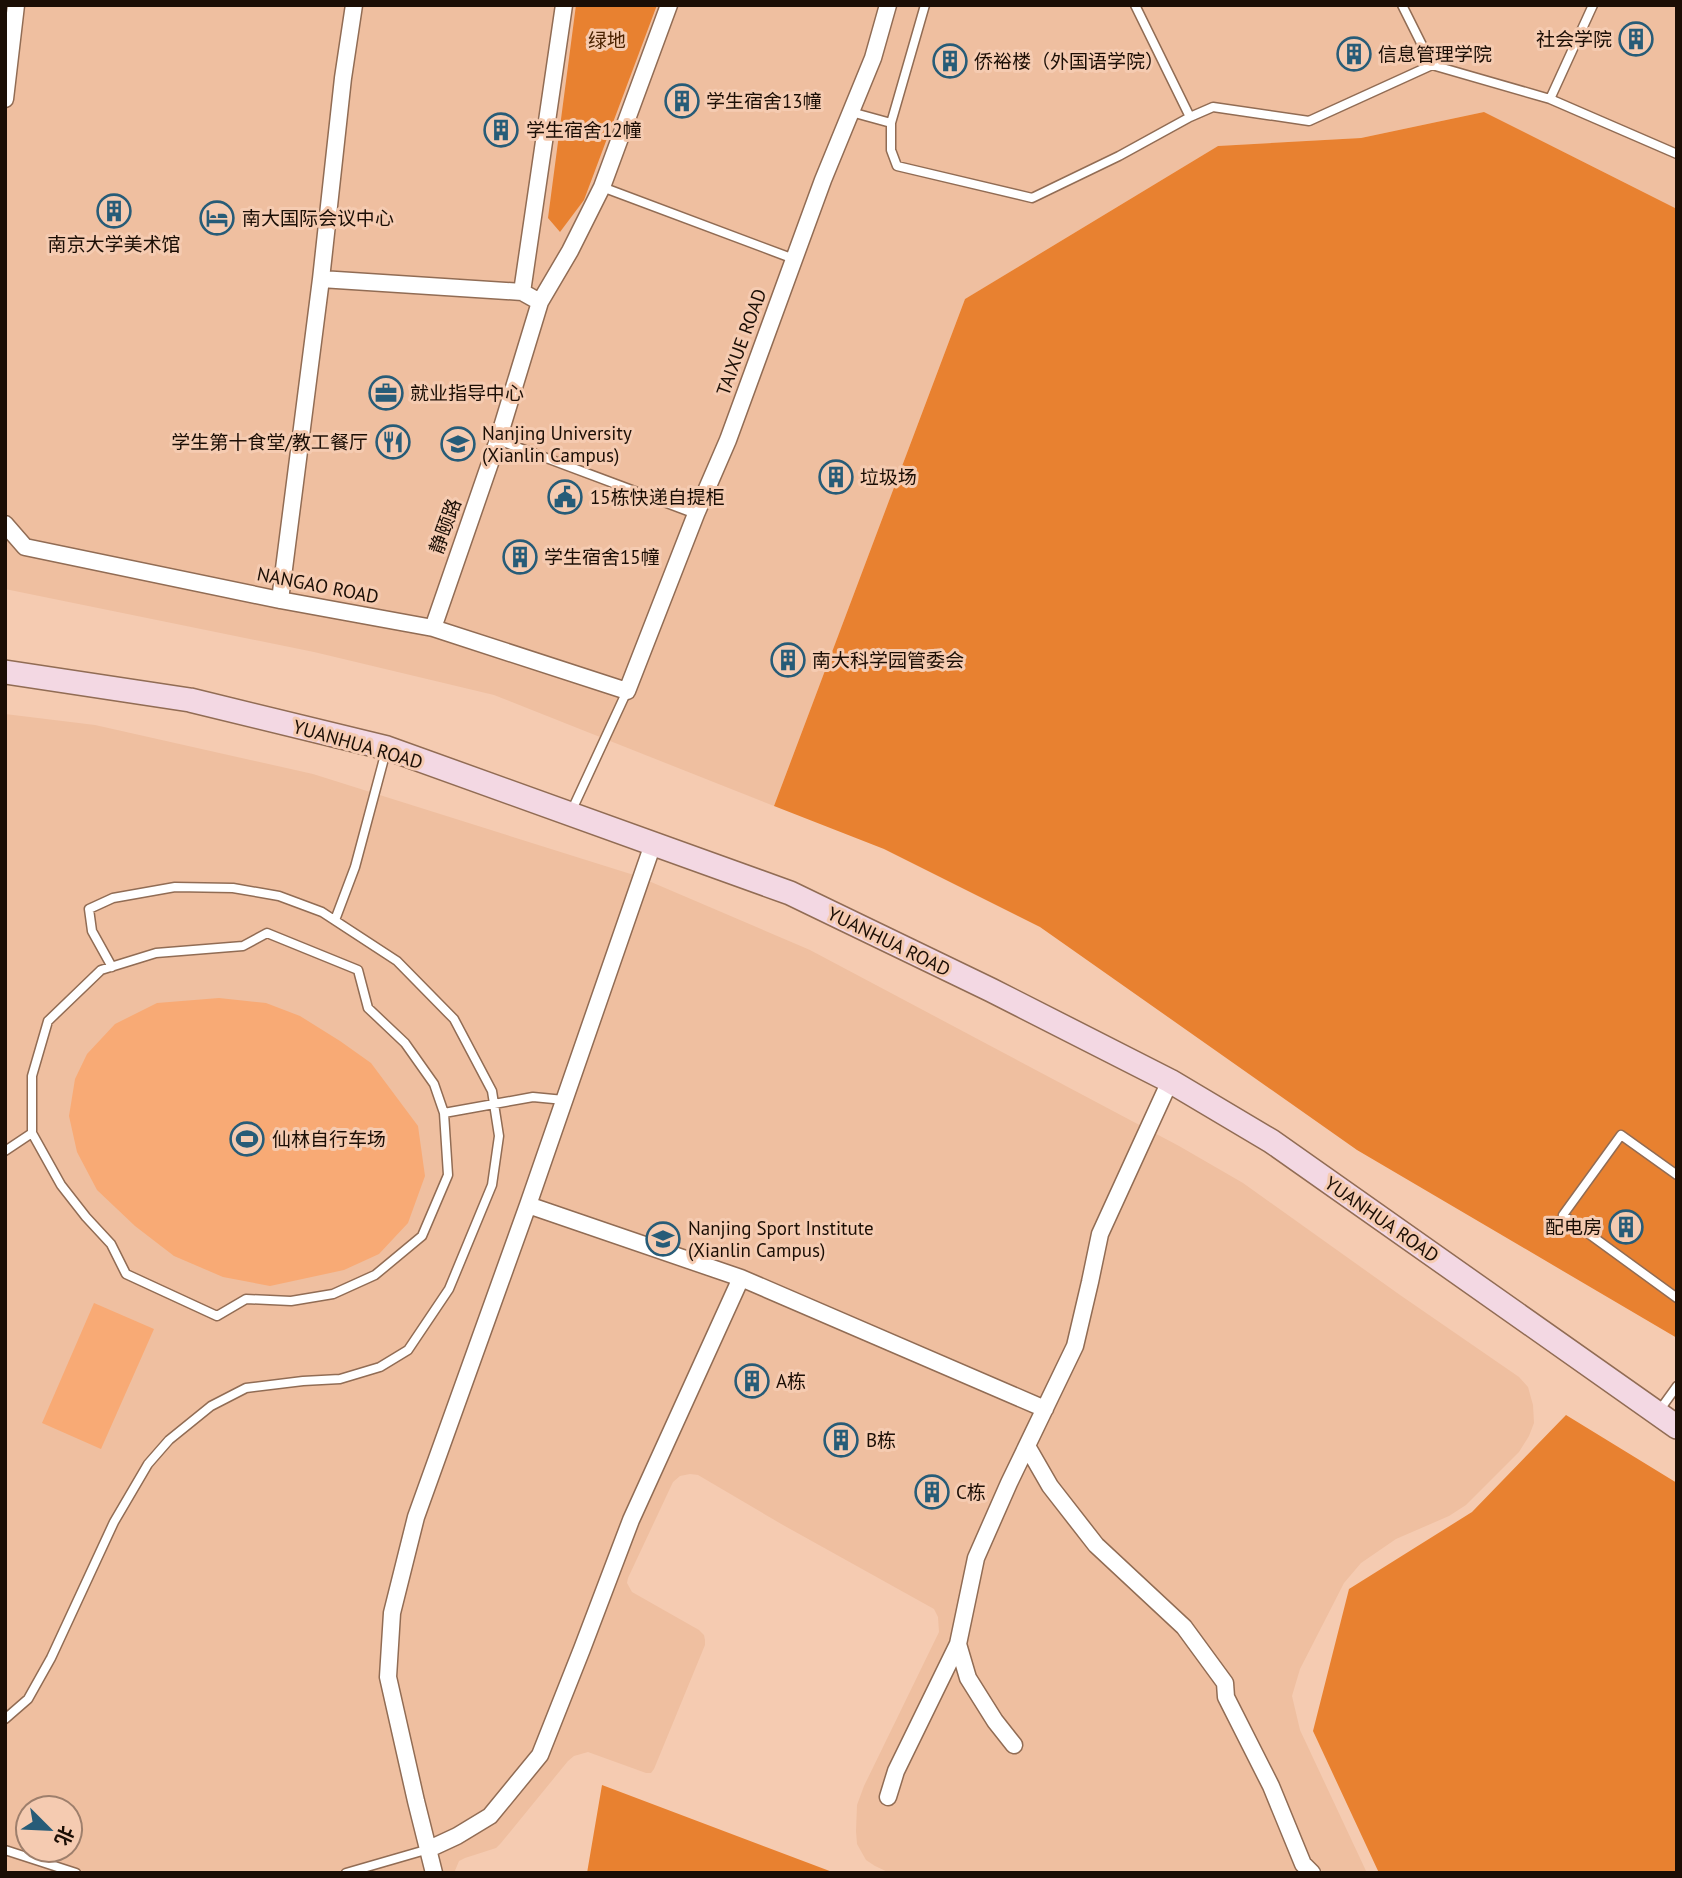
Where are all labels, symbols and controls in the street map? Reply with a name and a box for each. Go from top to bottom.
building icon: 社会学院 [1617,20,1655,58]
place label: 社会学院 [1536,27,1612,51]
park label: 绿地 [588,28,626,52]
building icon: 信息管理学院 [1335,35,1373,73]
building icon: 侨裕楼（外国语学院） [931,42,969,80]
place label: 信息管理学院 [1378,42,1492,66]
place label: 侨裕楼（外国语学院） [974,49,1164,73]
building icon: 学生宿舍13幢 [663,82,701,120]
place label: 学生宿舍13幢 [706,89,822,113]
building icon: 学生宿舍12幢 [482,111,520,149]
place label: 学生宿舍12幢 [526,118,642,142]
building icon: 南京大学美术馆 [95,192,133,230]
hotel icon: 南大国际会议中心 [198,199,236,237]
place label: 南大国际会议中心 [242,206,394,230]
place label: 南京大学美术馆 [47,232,181,256]
street label: TAIXUE ROAD [711,285,771,399]
office icon: 就业指导中心 [367,374,405,412]
place label: 就业指导中心 [410,381,524,405]
place label: Nanjing University (Xianlin Campus) [482,421,632,467]
restaurant icon: 学生第十食堂/教工餐厅 [374,423,412,461]
school or university icon: Nanjing University (Xianlin Campus) [439,425,477,463]
place label: 学生第十食堂/教工餐厅 [171,430,368,454]
building icon: 垃圾场 [817,458,855,496]
place label: 垃圾场 [860,465,917,489]
public building icon: 15栋快递自提柜 [546,478,584,516]
place label: 15栋快递自提柜 [590,485,725,509]
street label: 静颐路 [424,495,466,557]
building icon: 学生宿舍15幢 [501,538,539,576]
place label: 学生宿舍15幢 [544,545,660,569]
street label: NANGAO ROAD [255,561,381,609]
building icon: 南大科学园管委会 [769,641,807,679]
place label: 南大科学园管委会 [812,648,964,672]
street label: YUANHUA ROAD [290,714,426,774]
street label: YUANHUA ROAD [824,901,954,981]
sports icon: 仙林自行车场 [228,1120,266,1158]
place label: 仙林自行车场 [272,1127,386,1151]
street label: YUANHUA ROAD [1320,1171,1444,1267]
building icon: 配电房 [1607,1208,1645,1246]
place label: 配电房 [1545,1215,1602,1239]
place label: Nanjing Sport Institute (Xianlin Campus) [688,1216,874,1262]
school or university icon: Nanjing Sport Institute (Xianlin Campus) [644,1220,682,1258]
building icon: A栋 [733,1362,771,1400]
place label: A栋 [776,1369,806,1393]
building icon: B栋 [822,1421,860,1459]
place label: B栋 [866,1428,896,1452]
building icon: C栋 [913,1473,951,1511]
place label: C栋 [956,1480,986,1504]
north arrow [14,1794,84,1864]
text: 北 [50,1822,79,1849]

